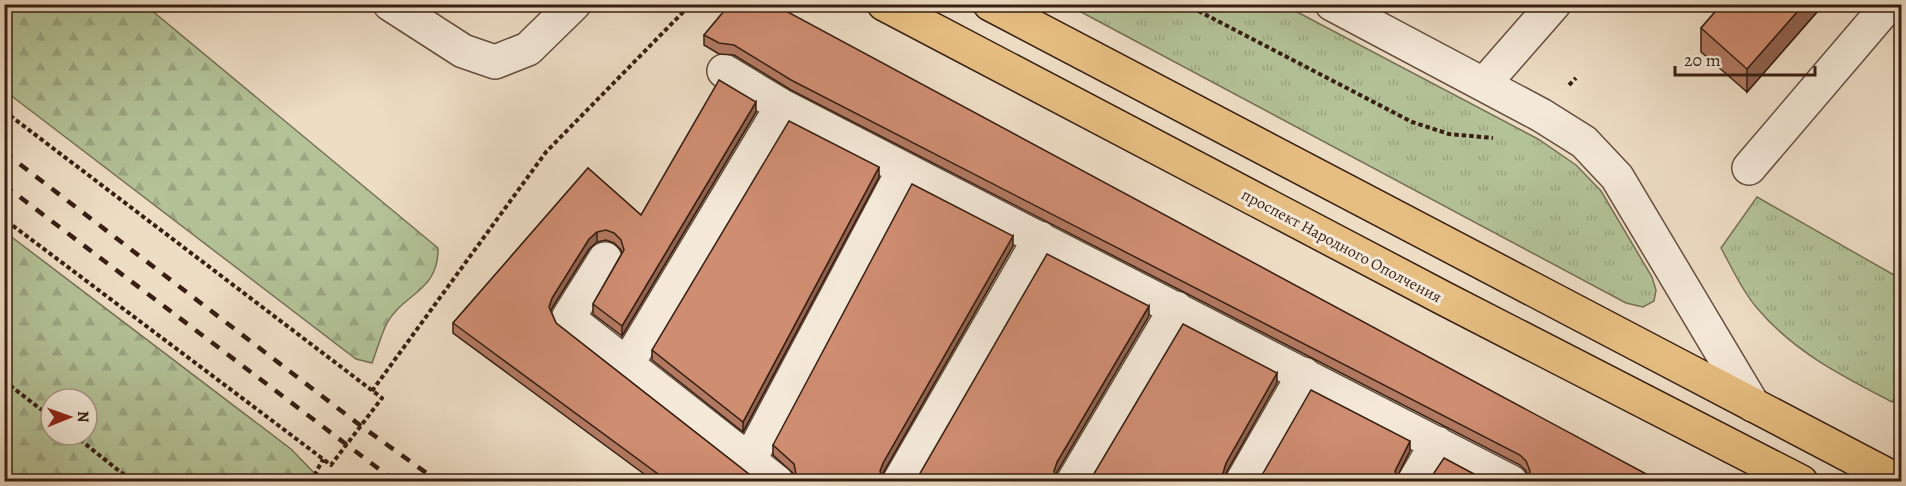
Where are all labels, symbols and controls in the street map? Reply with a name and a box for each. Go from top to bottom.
scale bar [1675,39,1814,77]
text: 20 m [1684,48,1721,72]
street label: проспект Народного Ополчения [1238,184,1446,308]
north arrow [39,387,99,447]
text: N [72,411,94,423]

